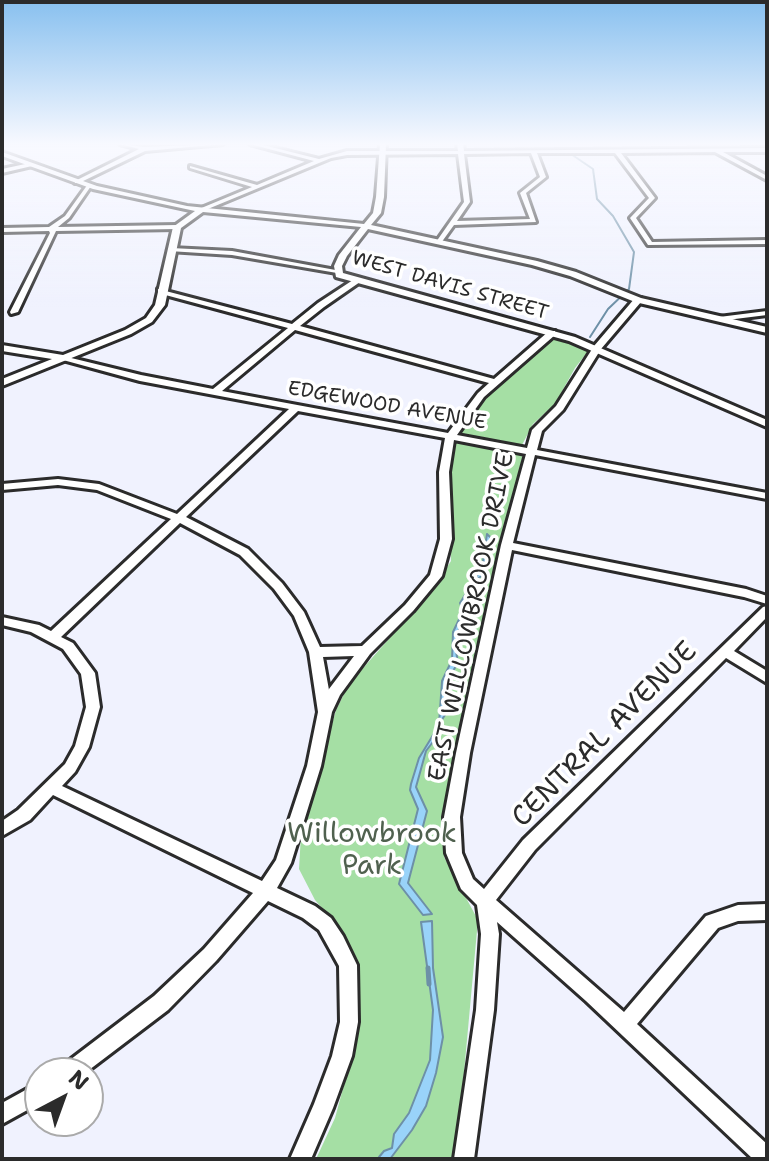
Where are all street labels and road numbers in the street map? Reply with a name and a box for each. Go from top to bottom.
street label: WEST DAVIS STREET [349,246,551,326]
street label: EDGEWOOD AVENUE [286,377,488,435]
street label: EAST WILLOWBROOK DRIVE [423,450,521,784]
street label: CENTRAL AVENUE [505,635,705,835]

